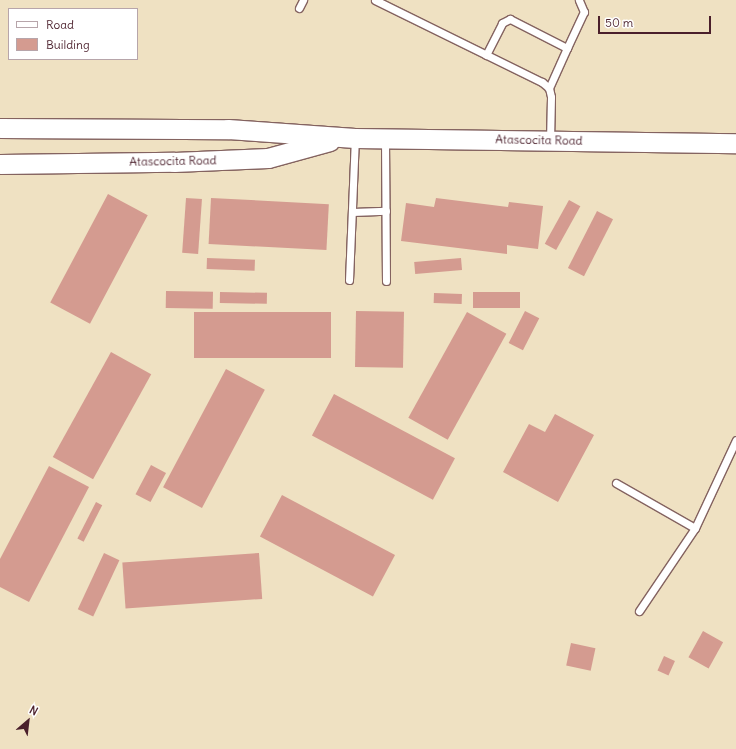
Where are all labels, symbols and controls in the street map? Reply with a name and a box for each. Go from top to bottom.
legend [8,8,138,60]
scale bar [600,8,713,34]
text: 50 m [605,15,633,30]
text: Road [46,17,74,32]
text: Building [46,37,90,52]
street label: Atascocita Road [495,132,583,148]
street label: Atascocita Road [129,153,217,169]
north arrow [8,701,48,741]
text: N [27,702,40,718]

